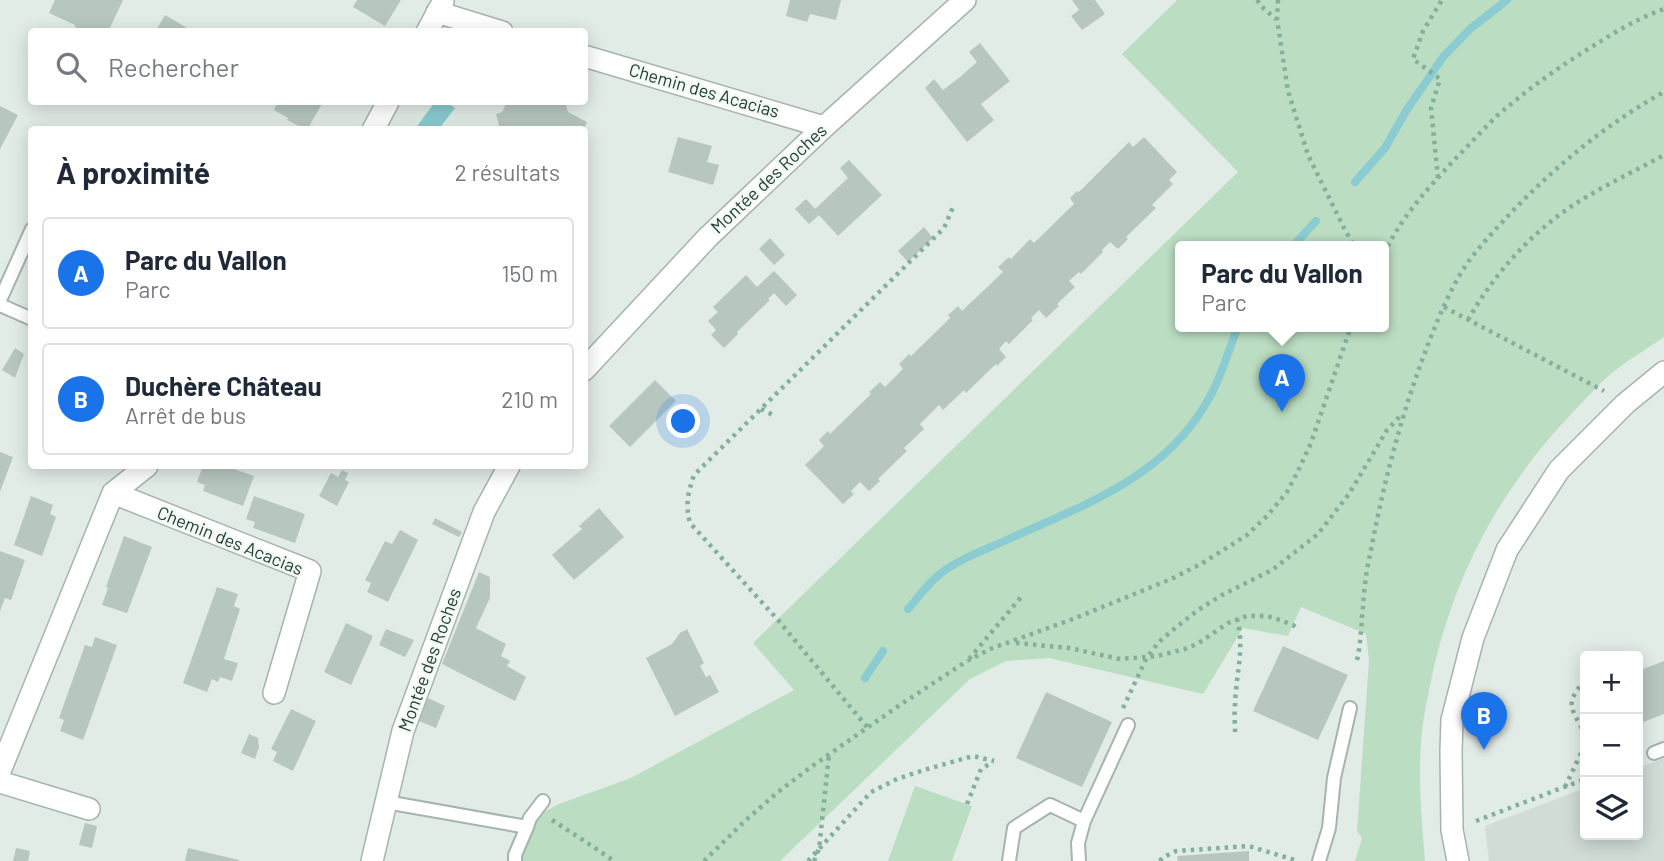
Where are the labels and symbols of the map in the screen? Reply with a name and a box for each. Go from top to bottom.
street label: Chemin des Acacias [627,58,782,122]
street label: Montée des Roches [706,119,831,238]
pin: A [1259,354,1305,412]
your location [666,404,700,438]
street label: Chemin des Acacias [154,501,307,579]
street label: Montée des Roches [393,585,465,734]
pin: B [1461,692,1507,750]

